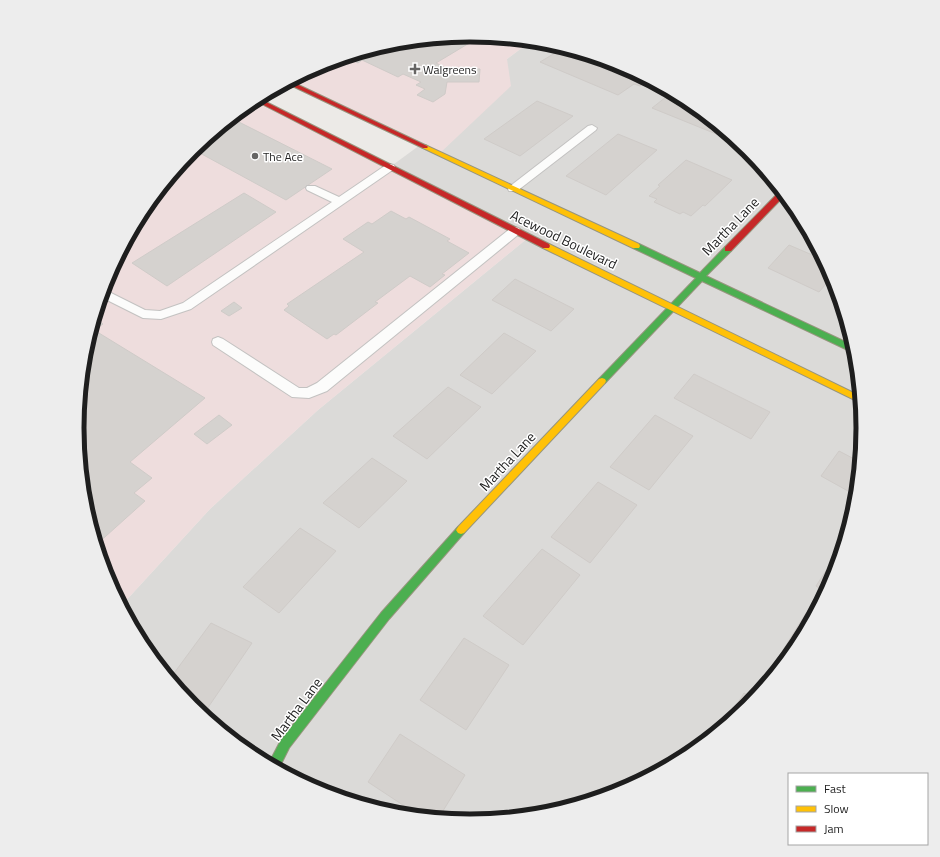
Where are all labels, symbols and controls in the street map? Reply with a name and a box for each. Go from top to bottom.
place label: Walgreens [423,60,477,79]
marker: Walgreens [410,64,420,74]
place label: The Ace [263,147,303,166]
marker: The Ace [250,151,260,161]
street label: Martha Lane [697,192,763,260]
street label: Acewood Boulevard [507,204,621,274]
street label: Martha Lane [474,427,540,495]
street label: Martha Lane [265,673,327,745]
legend [788,773,928,845]
text: Fast [824,779,847,798]
text: Slow [824,799,849,818]
text: Jam [824,819,844,838]

